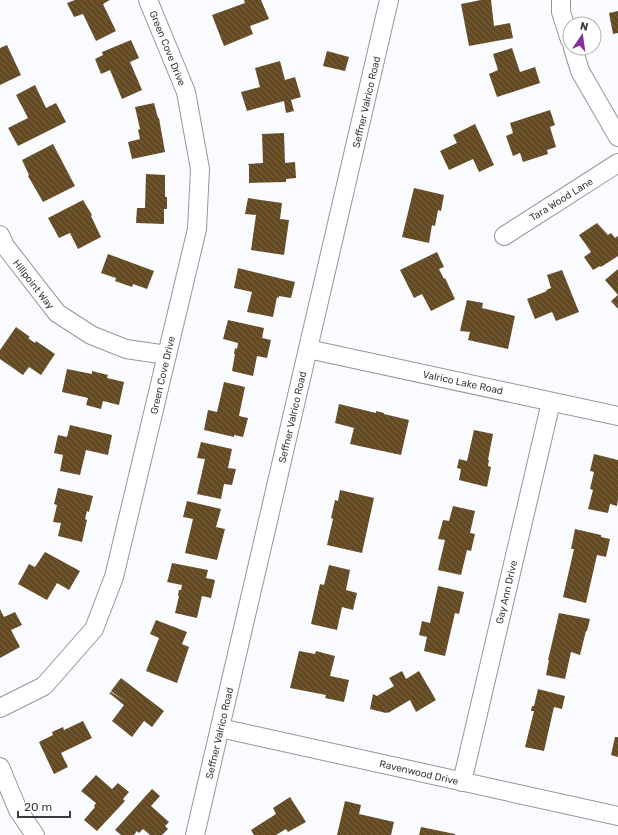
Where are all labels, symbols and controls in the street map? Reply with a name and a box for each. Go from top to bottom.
street label: Green Cove Drive [147,9,188,88]
north arrow [562,16,602,56]
text: N [579,20,590,34]
street label: Seffner Valrico Road [351,55,383,149]
street label: Tara Wood Lane [528,175,596,224]
street label: Hillpoint Way [10,257,57,312]
street label: Green Cove Drive [148,335,178,416]
street label: Valrico Lake Road [422,369,504,397]
street label: Seffner Valrico Road [277,370,309,464]
street label: Gay Ann Drive [494,559,520,625]
street label: Seffner Valrico Road [204,686,236,780]
street label: Ravenwood Drive [378,758,460,788]
scale bar [18,793,70,819]
text: 20 m [24,800,52,814]

